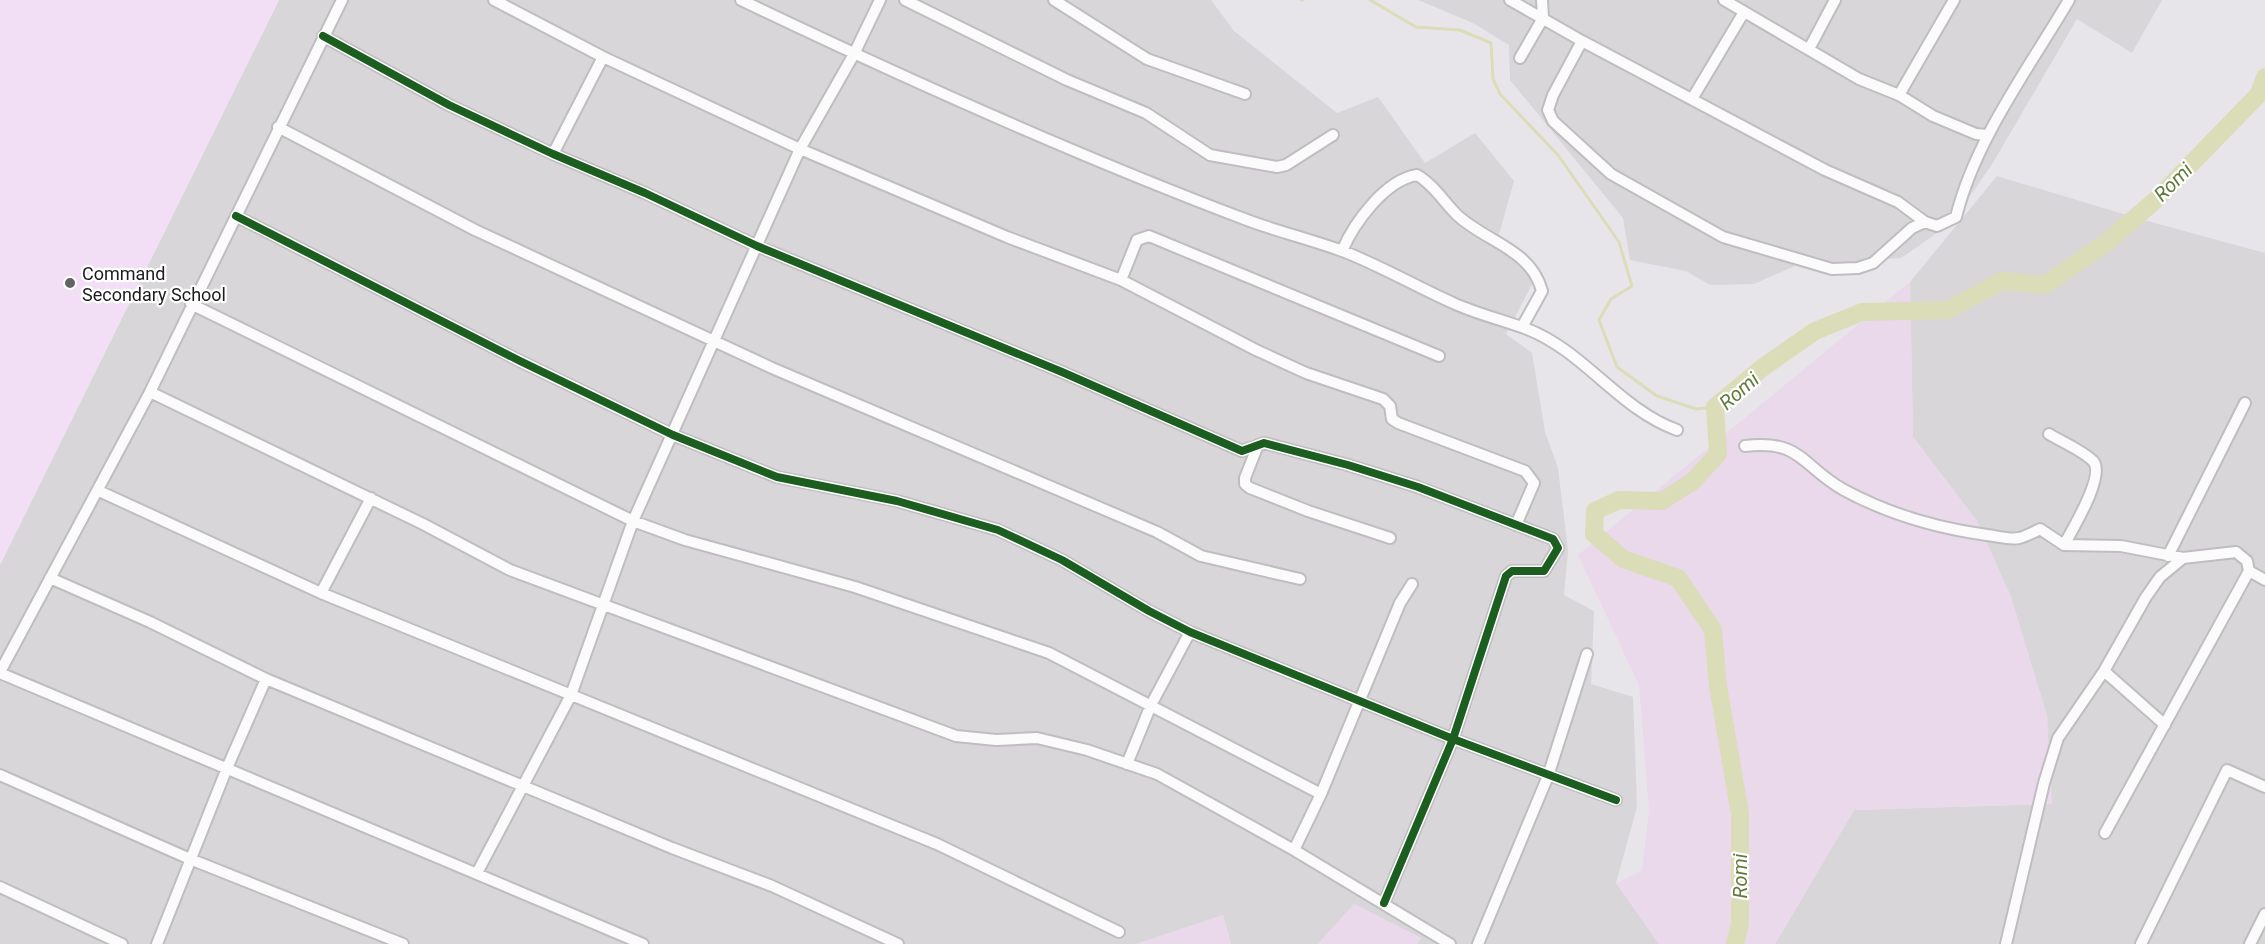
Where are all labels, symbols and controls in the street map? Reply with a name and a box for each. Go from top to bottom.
water label: Romi [2149,157,2198,206]
place label: Command Secondary School [82,263,226,305]
marker: Command Secondary School [63,276,77,290]
water label: Romi [1714,367,1764,415]
water label: Romi [1728,853,1752,898]

